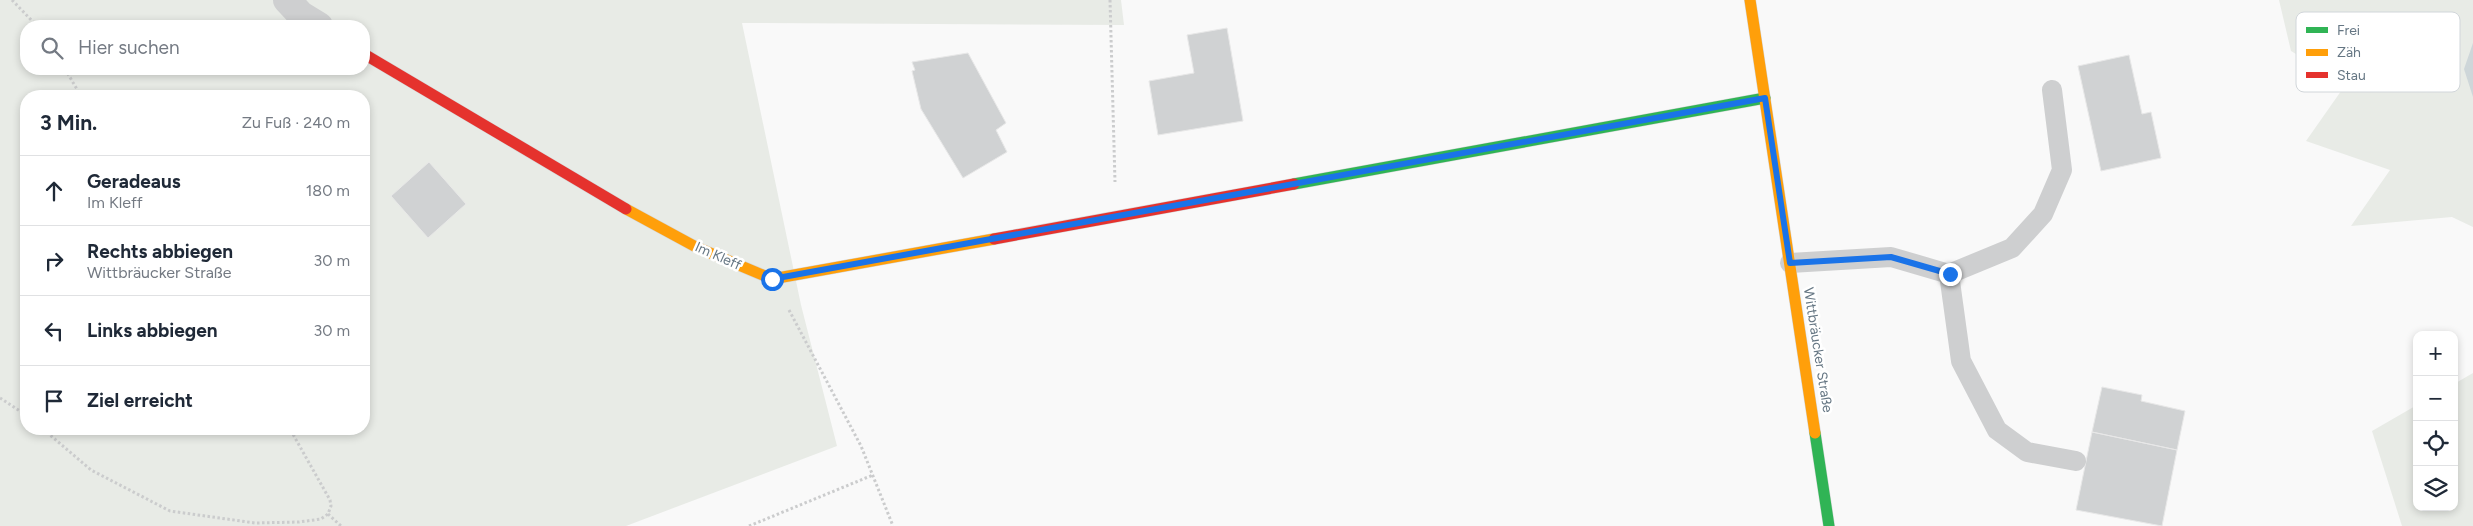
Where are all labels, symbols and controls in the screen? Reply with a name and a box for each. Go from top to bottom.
legend [2296,12,2460,92]
search box [20,20,370,75]
text: Frei [2337,22,2360,39]
icon: search [38,34,66,62]
text: Hier suchen [78,36,179,59]
text: Zäh [2337,44,2361,61]
text: Stau [2337,67,2366,84]
text: 3 Min. [40,110,97,135]
text: Zu Fuß · 240 m [242,113,350,132]
text: Geradeaus [87,170,181,193]
icon: ahead [40,177,68,205]
text: 180 m [306,181,350,200]
text: Im Kleff [87,193,143,212]
street label: Im Kleff [692,238,744,274]
text: Rechts abbiegen [87,240,233,263]
icon: right [40,247,68,275]
text: 30 m [313,251,350,270]
text: Wittbräucker Straße [87,263,232,282]
route end [1939,263,1962,286]
route start [761,268,784,291]
street label: Wittbräucker Straße [1800,286,1836,414]
icon: left [40,317,68,345]
text: Links abbiegen [87,319,218,342]
text: 30 m [313,321,350,340]
map controls [2413,331,2458,511]
button: + [2413,331,2458,376]
button: − [2413,376,2458,421]
icon: arrive [40,387,68,415]
text: Ziel erreicht [87,389,193,412]
button: locate [2413,421,2458,466]
button: layers [2413,466,2458,511]

